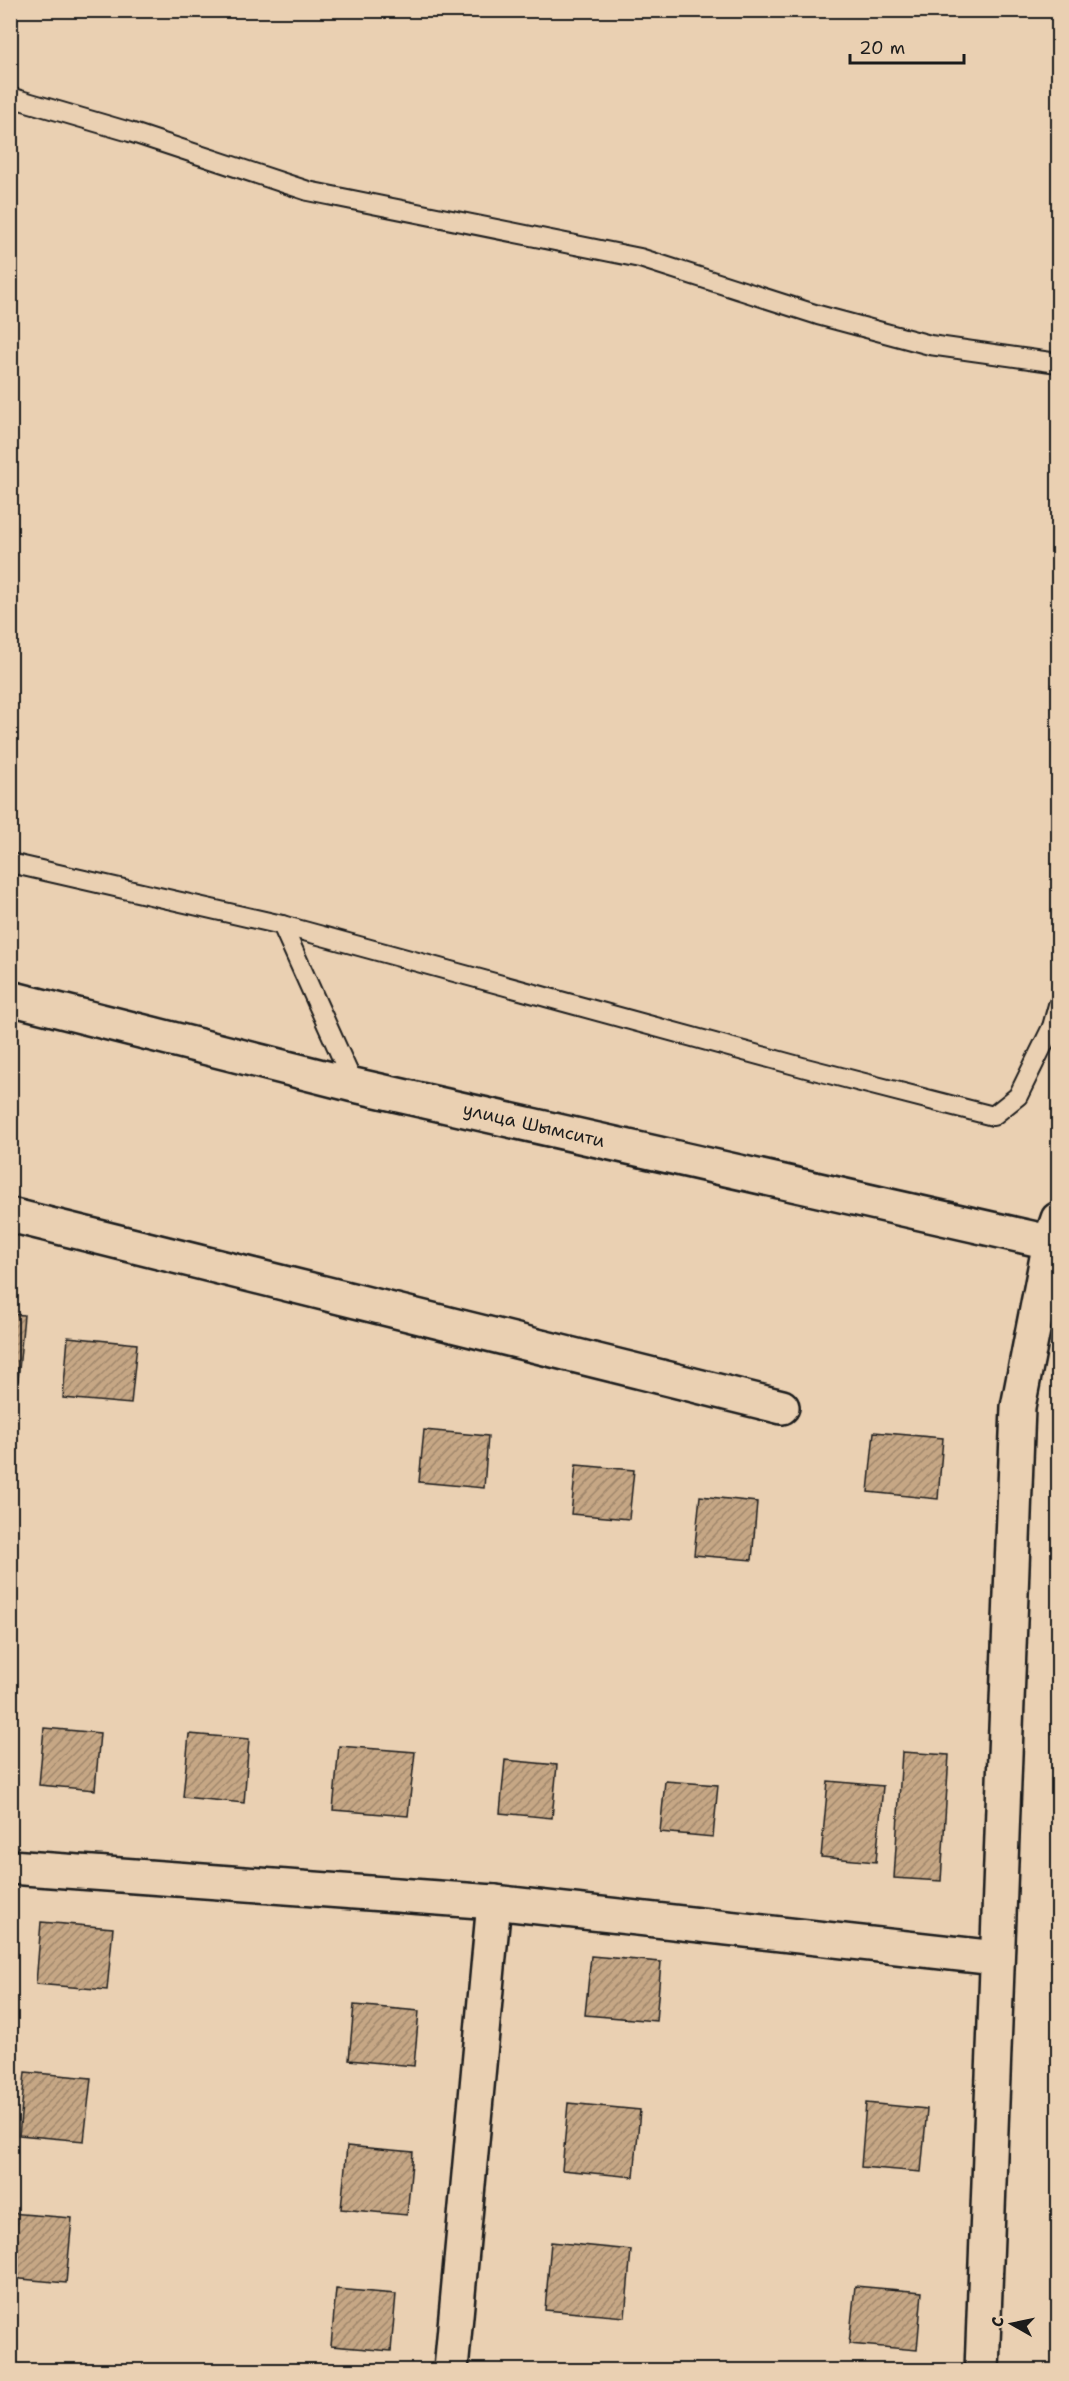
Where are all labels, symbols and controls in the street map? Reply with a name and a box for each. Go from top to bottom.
scale bar [850,27,964,65]
text: 20 m [859,36,905,60]
street label: улица Шымсити [461,1097,608,1153]
north arrow [982,2294,1042,2354]
text: С [987,2315,1009,2328]

